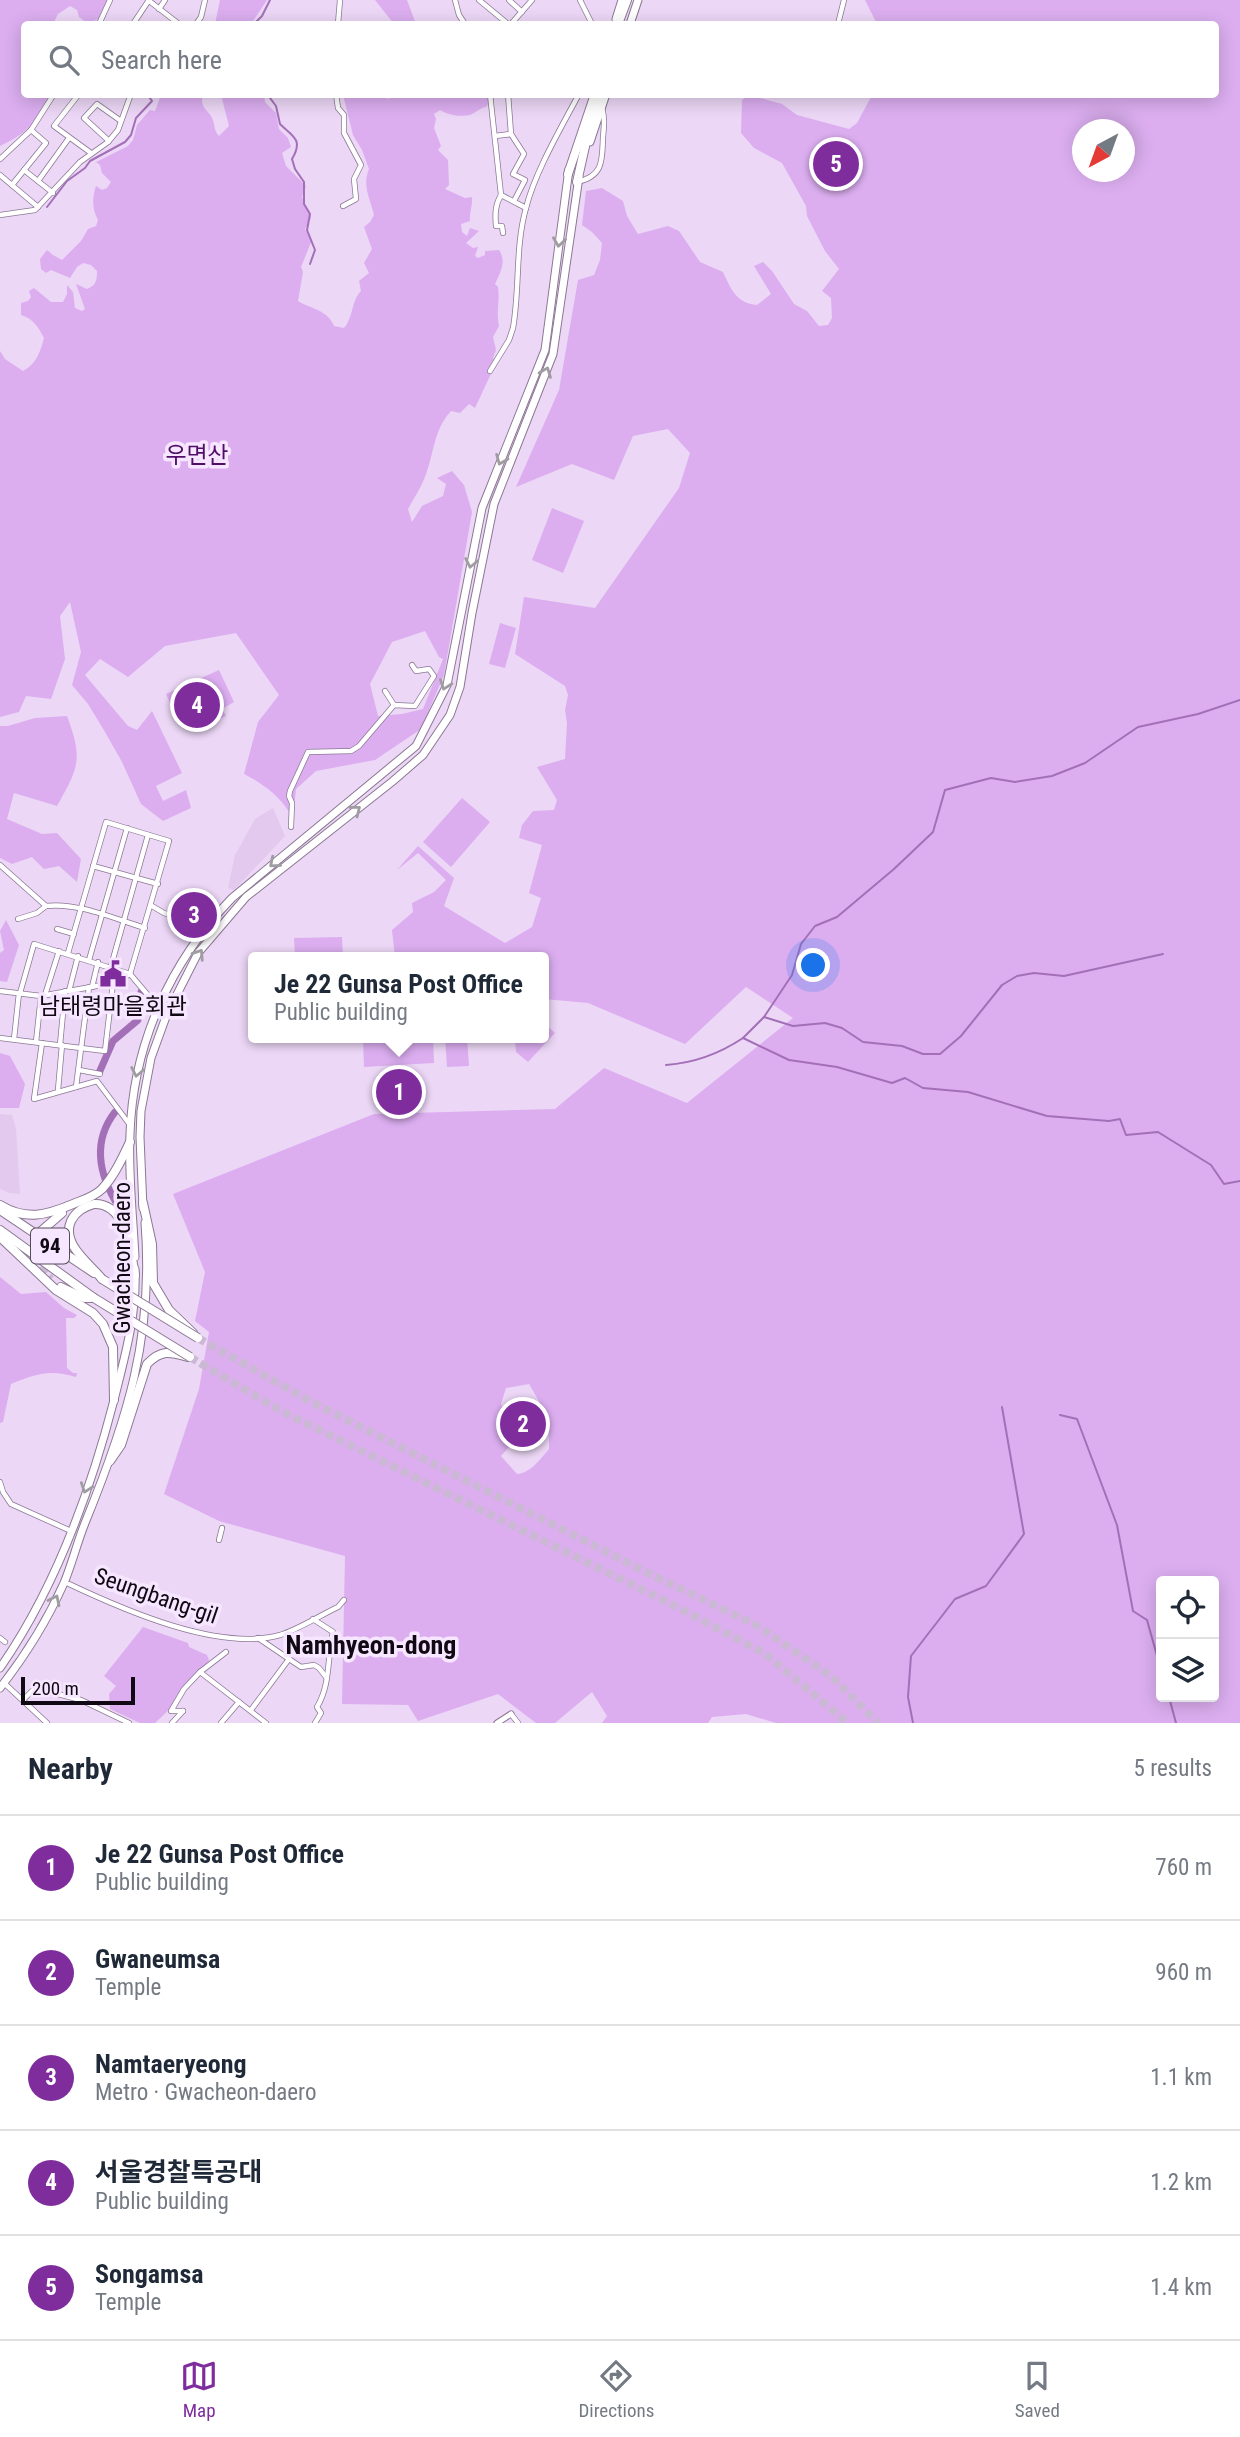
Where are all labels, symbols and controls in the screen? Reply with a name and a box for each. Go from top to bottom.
search box [21,21,1219,98]
icon: search [45,41,83,79]
text: Search here [101,45,222,75]
north arrow [1072,119,1135,182]
pin: 5 [813,138,859,190]
one-way arrow [552,236,567,247]
one-way arrow [537,366,551,378]
park label: 우면산 [165,442,229,469]
one-way arrow [496,453,510,465]
one-way arrow [465,557,480,569]
one-way arrow [439,678,453,690]
pin: 4 [174,679,220,731]
one-way arrow [348,806,361,819]
one-way arrow [269,854,281,867]
pin: 3 [171,889,217,941]
your location [796,948,830,982]
one-way arrow [191,949,204,962]
popup [248,952,549,1043]
public building icon: 남태령마을회관 [98,959,128,989]
text: Je 22 Gunsa Post Office [274,969,523,999]
place label: 남태령마을회관 [39,993,187,1020]
text: Public building [274,999,408,1026]
one-way arrow [131,1066,146,1078]
pin: 1 [376,1066,422,1118]
street label: Gwacheon-daero [109,1182,136,1334]
road number: 94 [31,1228,69,1264]
pin: 2 [500,1398,546,1450]
one-way arrow [80,1482,94,1494]
street label: Seungbang-gil [91,1562,221,1630]
map controls [1156,1576,1219,1702]
button: locate [1156,1576,1219,1639]
one-way arrow [47,1595,61,1607]
district label: Namhyeon-dong [286,1630,456,1660]
button: layers [1156,1639,1219,1702]
scale bar [21,1674,135,1706]
text: 200 m [32,1677,79,1700]
text: Nearby [28,1751,113,1786]
text: 5 results [1134,1755,1212,1782]
text: Je 22 Gunsa Post Office [95,1839,344,1869]
text: 1 [45,1854,57,1881]
text: 760 m [1155,1854,1212,1881]
text: Public building [95,1869,229,1896]
text: Gwaneumsa [95,1944,220,1974]
text: 2 [45,1959,57,1986]
text: 960 m [1155,1959,1212,1986]
text: Temple [95,1974,161,2001]
text: Namtaeryeong [95,2049,247,2079]
text: 3 [45,2064,57,2091]
text: 1.1 km [1150,2064,1212,2091]
text: Metro · Gwacheon-daero [95,2079,316,2106]
text: 서울경찰특공대 [95,2157,262,2187]
text: 4 [45,2169,57,2196]
text: 1.2 km [1150,2169,1212,2196]
text: Public building [95,2188,229,2215]
text: Songamsa [95,2259,203,2289]
text: 5 [45,2274,57,2301]
text: 1.4 km [1150,2274,1212,2301]
text: Temple [95,2289,161,2316]
tab: Map [180,2357,218,2422]
tab: Directions [578,2357,654,2422]
tab: Saved [1015,2357,1060,2422]

